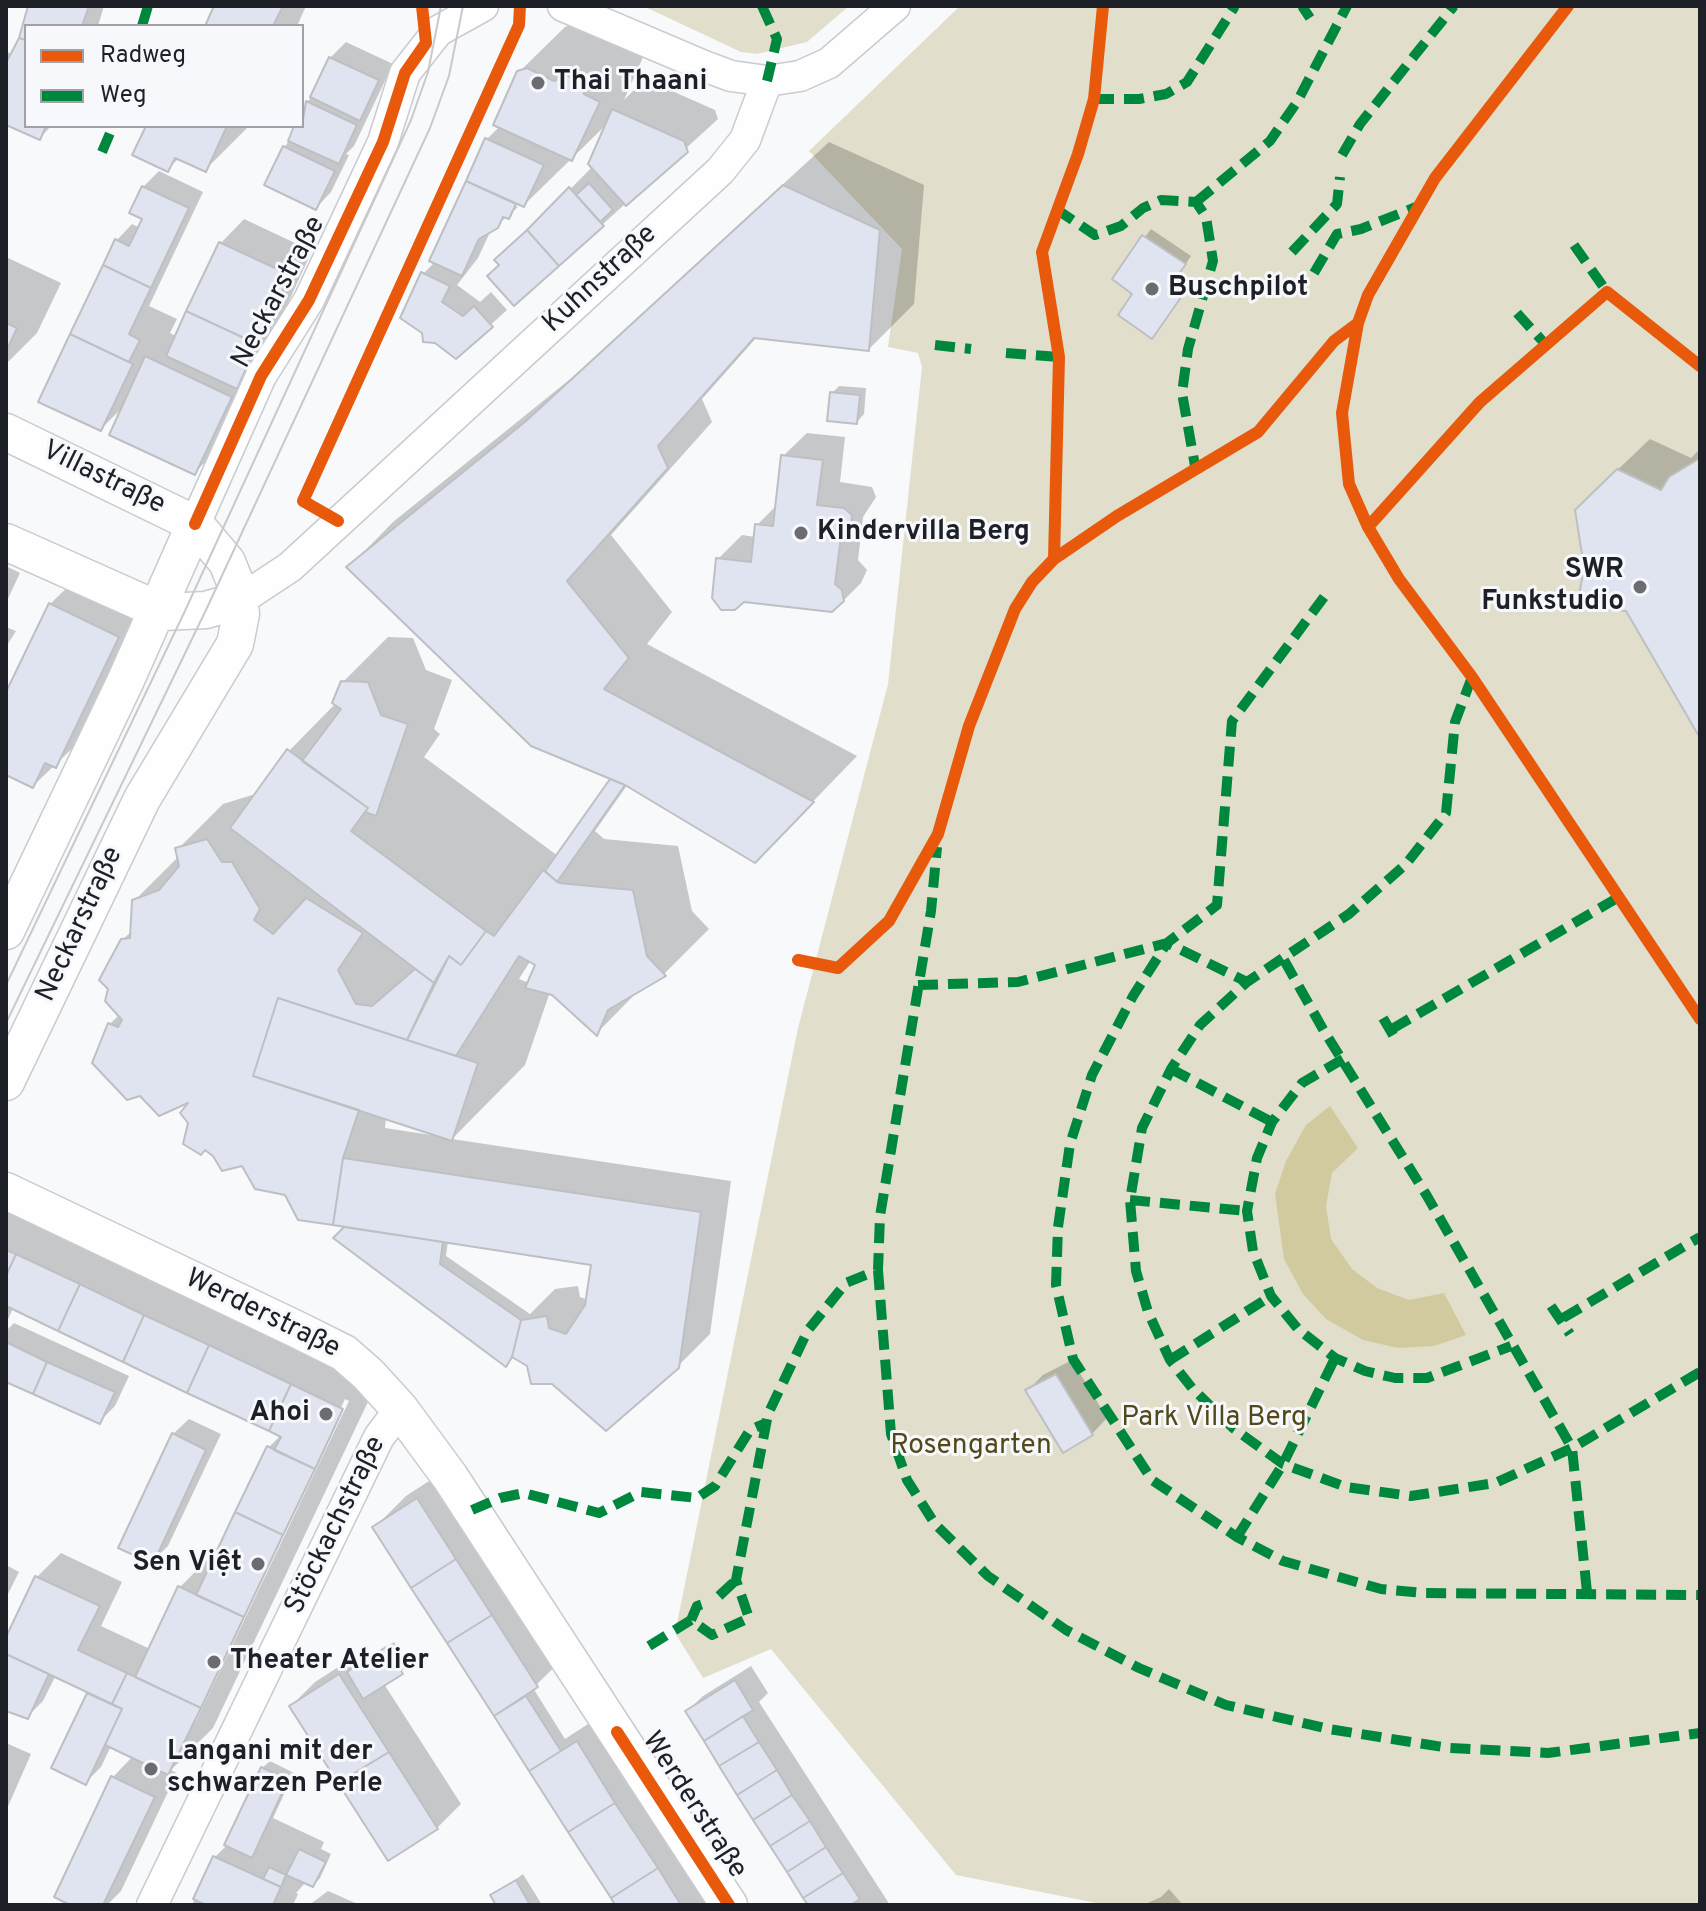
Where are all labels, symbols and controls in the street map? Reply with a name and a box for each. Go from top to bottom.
legend [24,24,304,128]
text: Radweg [100,41,186,71]
place label: Thai Thaani [554,66,707,100]
marker: Thai Thaani [529,74,547,92]
text: Weg [100,81,147,111]
street label: Neckarstraße [226,211,334,375]
street label: Kuhnstraße [537,219,665,341]
place label: Buschpilot [1168,272,1308,306]
marker: Buschpilot [1143,280,1161,298]
street label: Villastraße [36,435,170,523]
place label: Kindervilla Berg [817,516,1030,550]
marker: Kindervilla Berg [792,524,810,542]
place label: SWR Funkstudio [1481,554,1624,620]
marker: SWR Funkstudio [1631,578,1649,596]
street label: Neckarstraße [30,842,132,1008]
street label: Werderstraße [179,1263,345,1367]
place label: Ahoi [249,1397,310,1431]
park label: Park Villa Berg [1121,1402,1307,1436]
marker: Ahoi [317,1405,335,1423]
park label: Rosengarten [890,1430,1052,1464]
street label: Stöckachstraße [279,1432,395,1620]
place label: Sen Việt [132,1547,242,1581]
marker: Sen Việt [249,1555,267,1573]
place label: Theater Atelier [230,1645,429,1679]
marker: Theater Atelier [205,1653,223,1671]
street label: Werderstraße [633,1726,753,1886]
place label: Langani mit der schwarzen Perle [167,1736,383,1802]
marker: Langani mit der schwarzen Perle [142,1760,160,1778]

